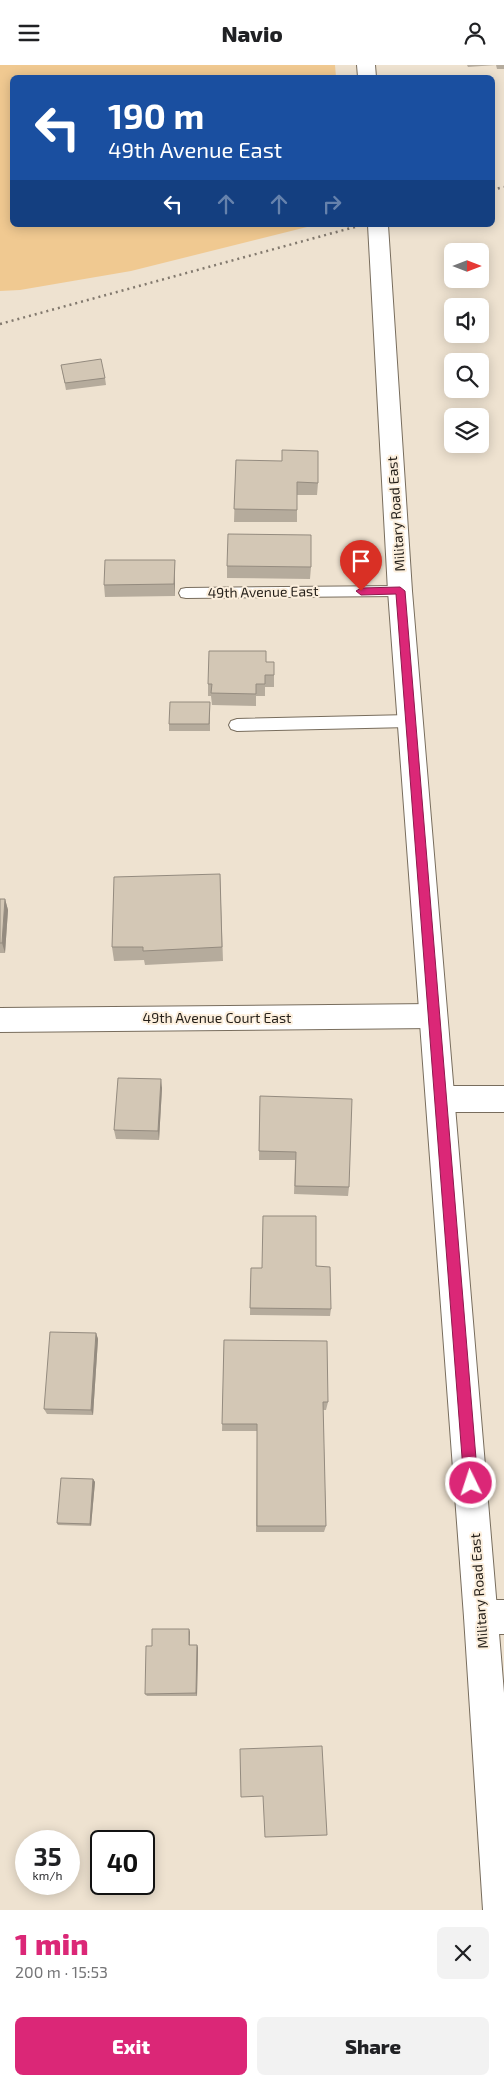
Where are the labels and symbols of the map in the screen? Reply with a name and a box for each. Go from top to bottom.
north arrow [444,243,489,287]
street label: Military Road East [383,456,408,572]
pin [340,540,382,591]
street label: 49th Avenue East [207,582,319,601]
street label: 49th Avenue Court East [143,1009,291,1026]
position arrow [444,1456,496,1508]
street label: Military Road East [466,1533,491,1649]
speed limit sign: 40 [90,1830,155,1895]

